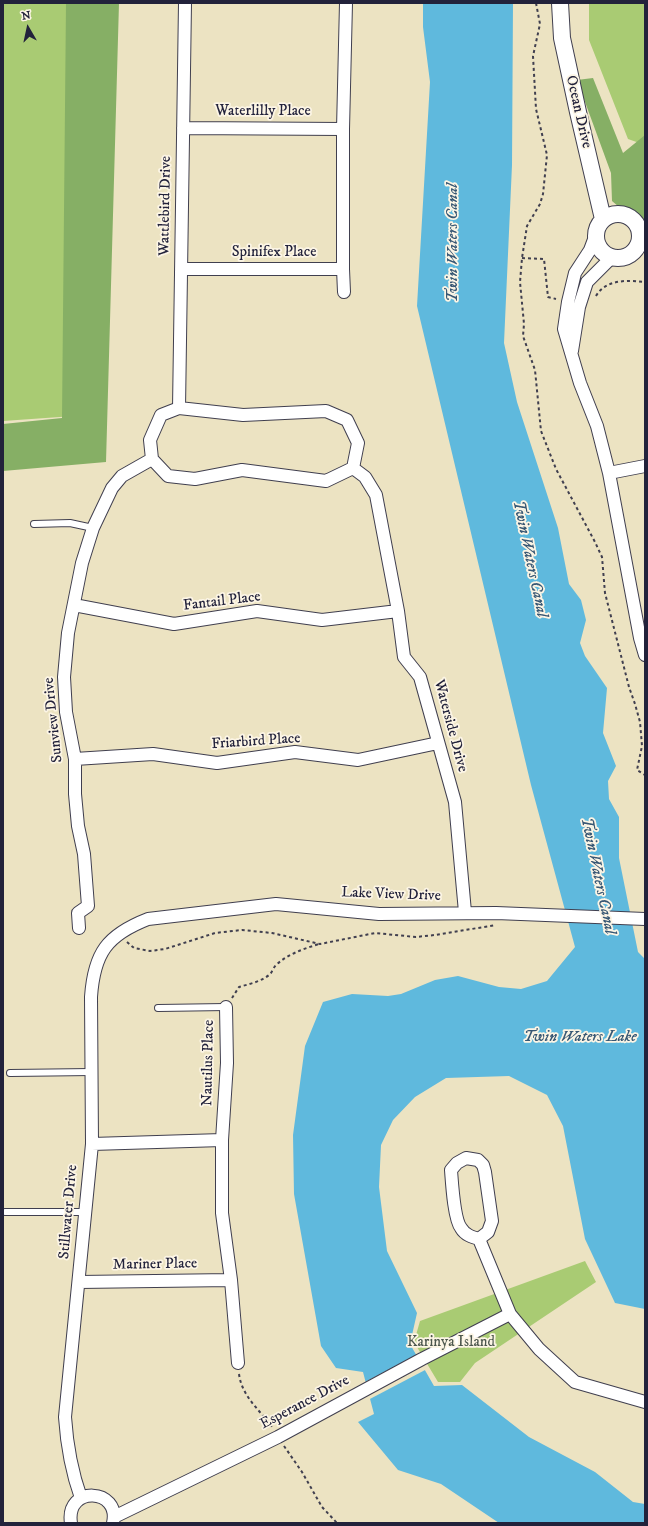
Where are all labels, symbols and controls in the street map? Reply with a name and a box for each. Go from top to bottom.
north arrow [8,8,48,48]
text: N [21,9,32,24]
street label: Ocean Drive [561,74,595,150]
street label: Waterlilly Place [215,103,311,121]
street label: Wattlebird Drive [156,156,176,256]
water label: Twin Waters Canal [444,183,464,303]
street label: Spinifex Place [232,244,316,262]
water label: Twin Waters Canal [507,499,551,619]
street label: Fantail Place [182,588,262,616]
street label: Sunview Drive [41,676,67,764]
street label: Waterside Drive [429,678,471,774]
street label: Friarbird Place [211,730,301,754]
water label: Twin Waters Canal [575,816,619,936]
street label: Lake View Drive [341,884,441,906]
street label: Nautilus Place [199,1020,219,1106]
water label: Twin Waters Lake [523,1028,637,1048]
street label: Stillwater Drive [56,1164,82,1260]
street label: Mariner Place [113,1255,197,1275]
park label: Karinya Island [407,1334,495,1352]
street label: Esperance Drive [257,1372,353,1434]

